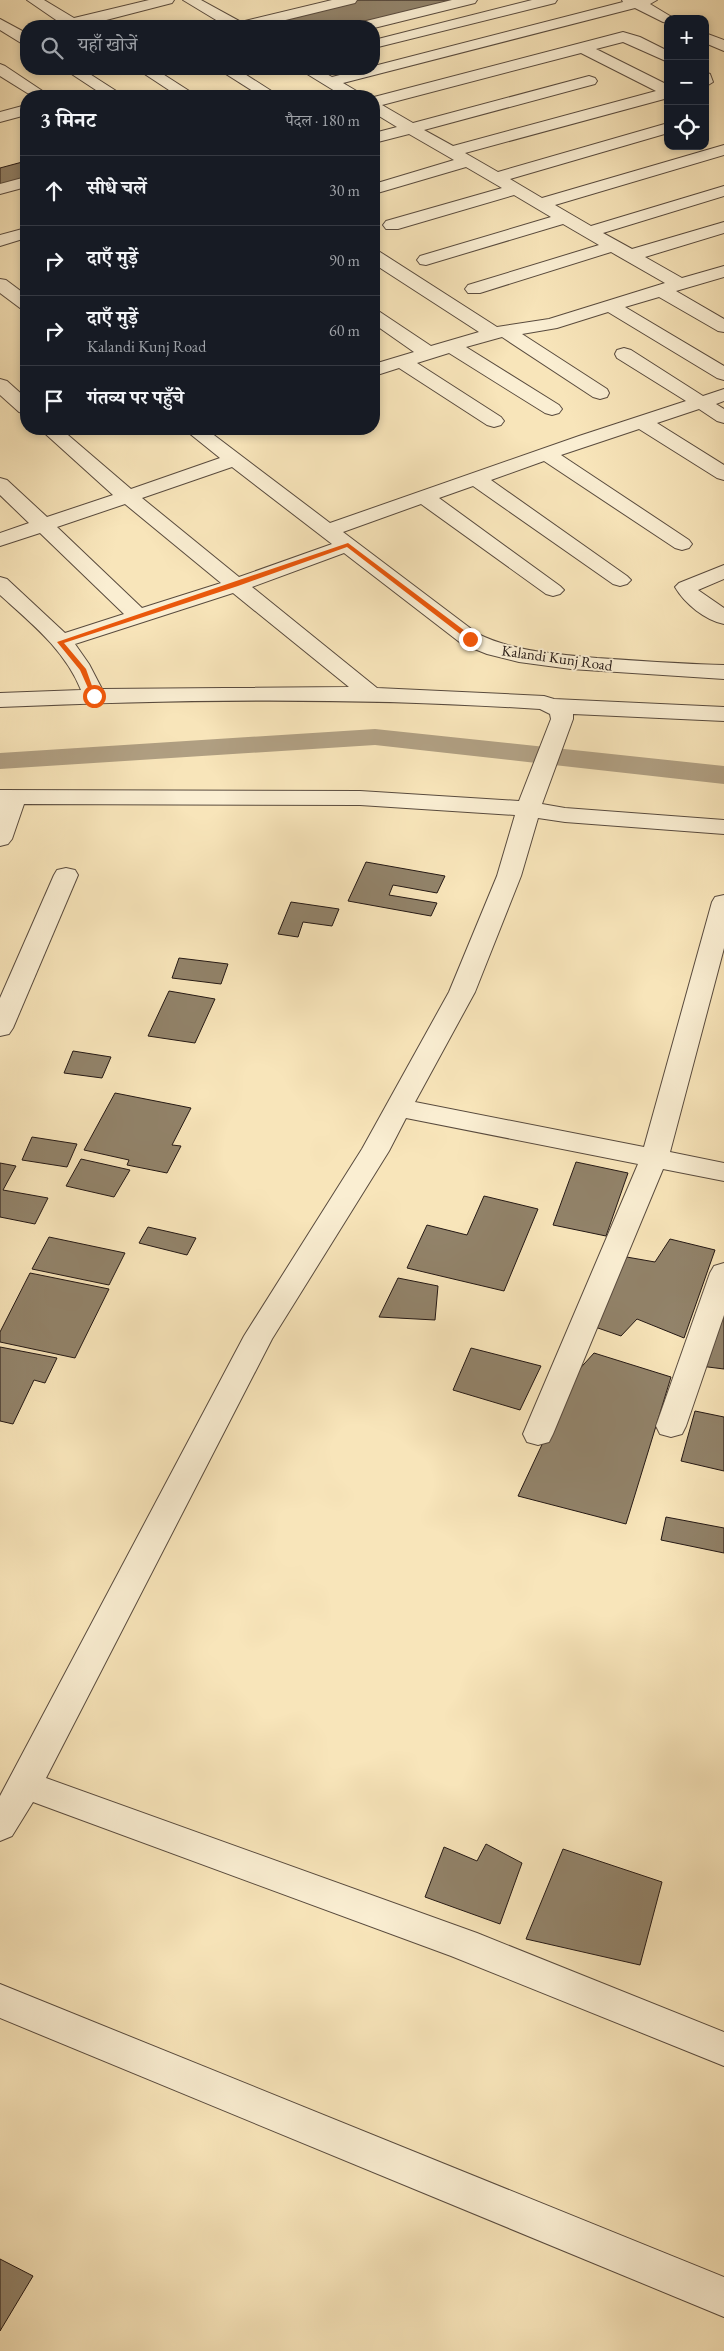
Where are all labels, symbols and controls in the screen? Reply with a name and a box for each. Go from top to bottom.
map controls [664,15,709,150]
button: + [664,15,709,60]
search box [20,20,380,75]
text: यहाँ खोजें [78,32,137,57]
icon: search [38,34,66,62]
button: − [664,60,709,105]
button: locate [664,105,709,150]
text: 3 मिनट [40,106,96,133]
text: पैदल · 180 m [286,110,360,131]
text: सीधे चलें [87,175,147,200]
icon: ahead [40,177,68,205]
text: 30 m [329,180,360,201]
text: दाएँ मुड़ें [87,245,138,270]
icon: right [40,247,68,275]
text: 90 m [329,250,360,271]
text: दाएँ मुड़ें [87,305,138,330]
icon: right [40,317,68,345]
text: 60 m [329,320,360,341]
text: Kalandi Kunj Road [87,336,206,357]
text: गंतव्य पर पहुँचे [87,385,184,410]
icon: arrive [40,387,68,415]
route end [459,628,482,651]
street label: Kalandi Kunj Road [500,640,614,675]
route start [83,685,106,708]

